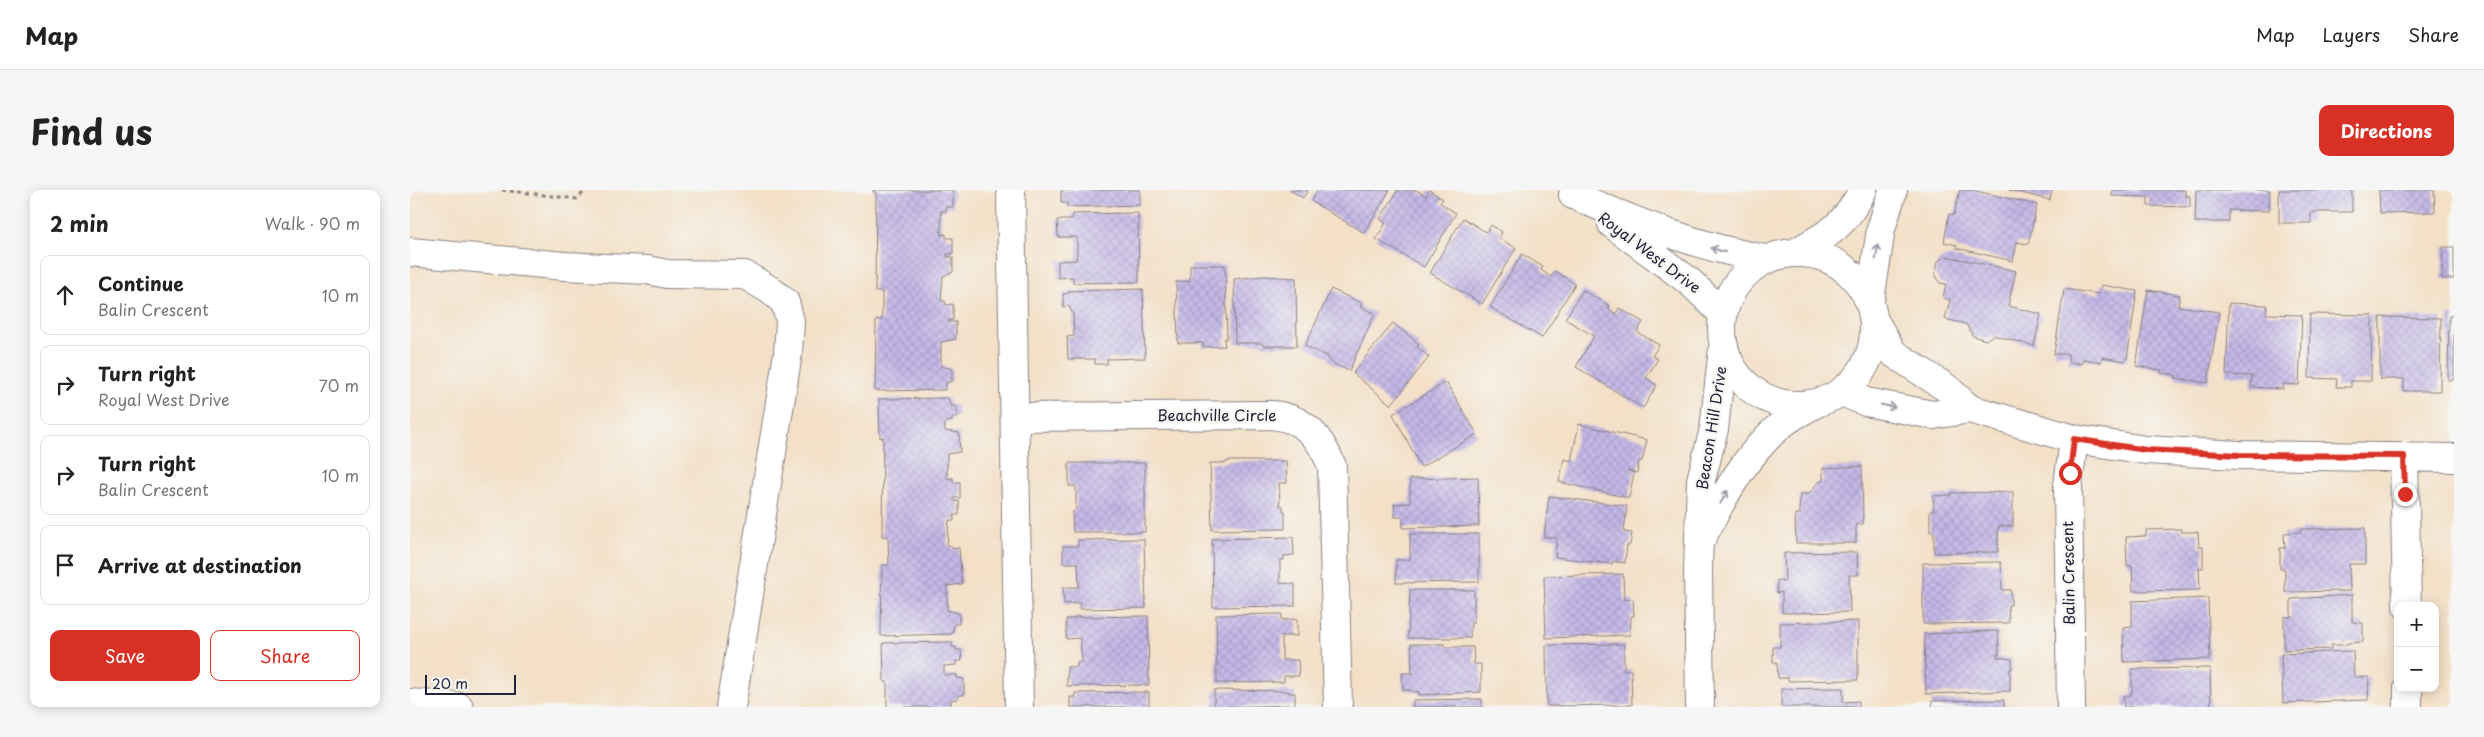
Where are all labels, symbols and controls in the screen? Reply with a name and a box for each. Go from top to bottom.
text: Map [25,17,78,53]
text: Map [2256,21,2295,48]
text: Layers [2323,21,2380,48]
text: Share [2408,21,2459,48]
text: Find us [30,104,152,157]
button: Directions [2319,105,2454,156]
street label: Royal West Drive [1594,205,1706,298]
text: 2 min [50,207,109,239]
text: Walk · 90 m [265,211,360,235]
one-way arrow [1710,244,1726,254]
one-way arrow [1872,245,1882,261]
text: Continue [98,269,184,297]
icon: ahead [51,281,79,309]
text: 10 m [322,283,359,307]
text: Balin Crescent [98,297,209,321]
text: Turn right [98,359,196,387]
street label: Beacon Hill Drive [1689,364,1732,491]
icon: right [51,371,79,399]
text: 70 m [319,373,359,397]
text: Royal West Drive [98,387,230,411]
one-way arrow [1880,402,1896,412]
street label: Beachville Circle [1157,403,1277,426]
text: Turn right [98,449,196,477]
icon: right [51,461,79,489]
route start [2059,462,2082,485]
text: 10 m [322,463,359,487]
text: Balin Crescent [98,477,209,501]
route end [2394,483,2417,506]
one-way arrow [1719,490,1729,504]
street label: Balin Crescent [2055,521,2080,625]
icon: arrive [51,551,79,579]
text: Arrive at destination [98,551,302,579]
map controls [2394,602,2439,692]
button: + [2394,602,2439,647]
button: Save [50,630,200,681]
button: Share [210,630,360,681]
button: − [2394,647,2439,692]
scale bar [425,672,516,695]
text: 20 m [432,673,468,694]

